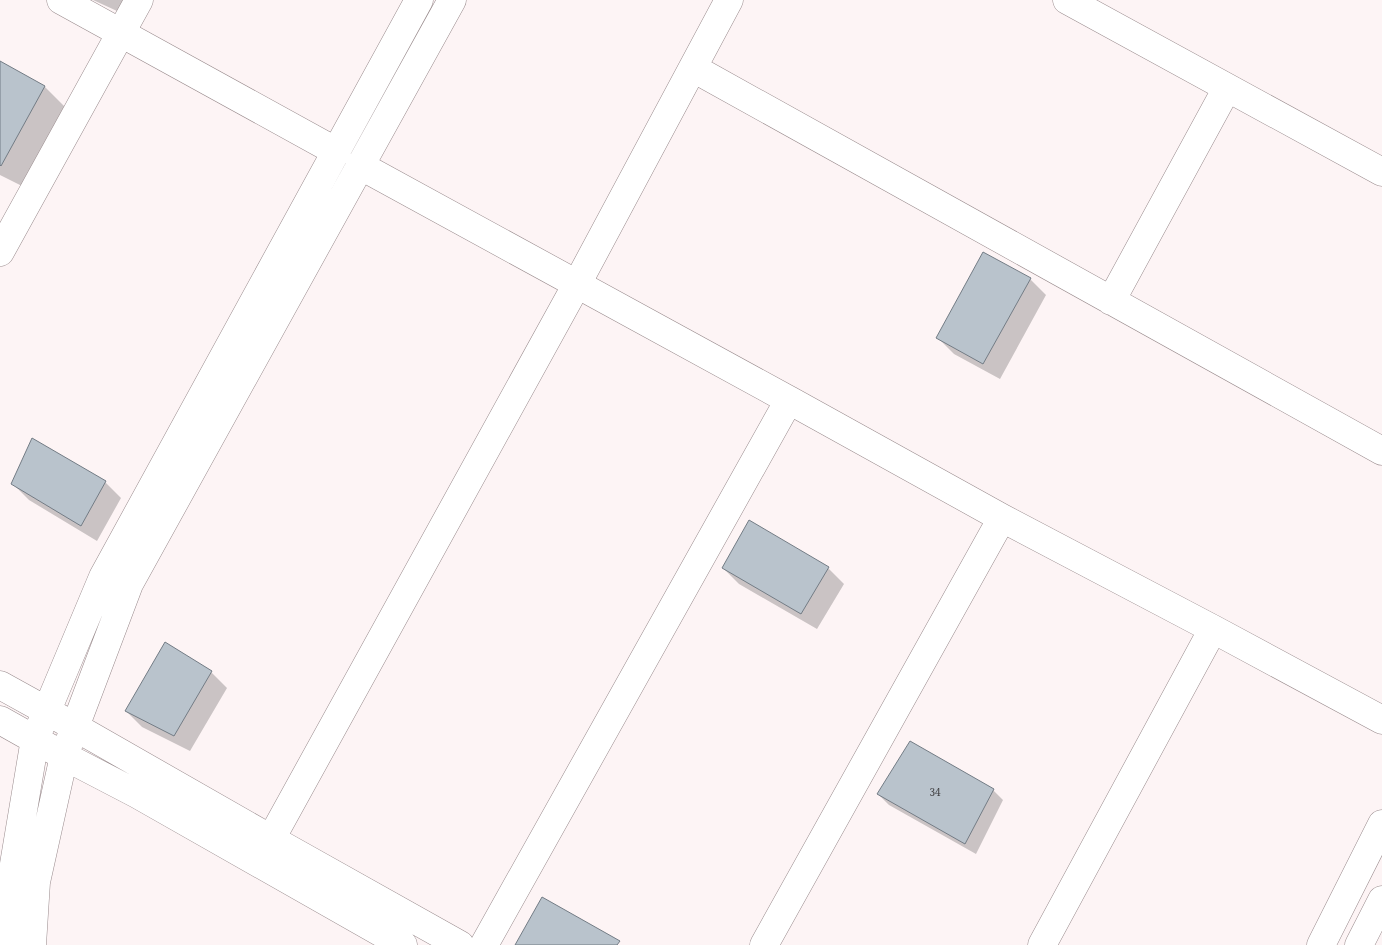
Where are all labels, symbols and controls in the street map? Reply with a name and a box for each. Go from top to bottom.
house number: 34 [929,785,941,799]

